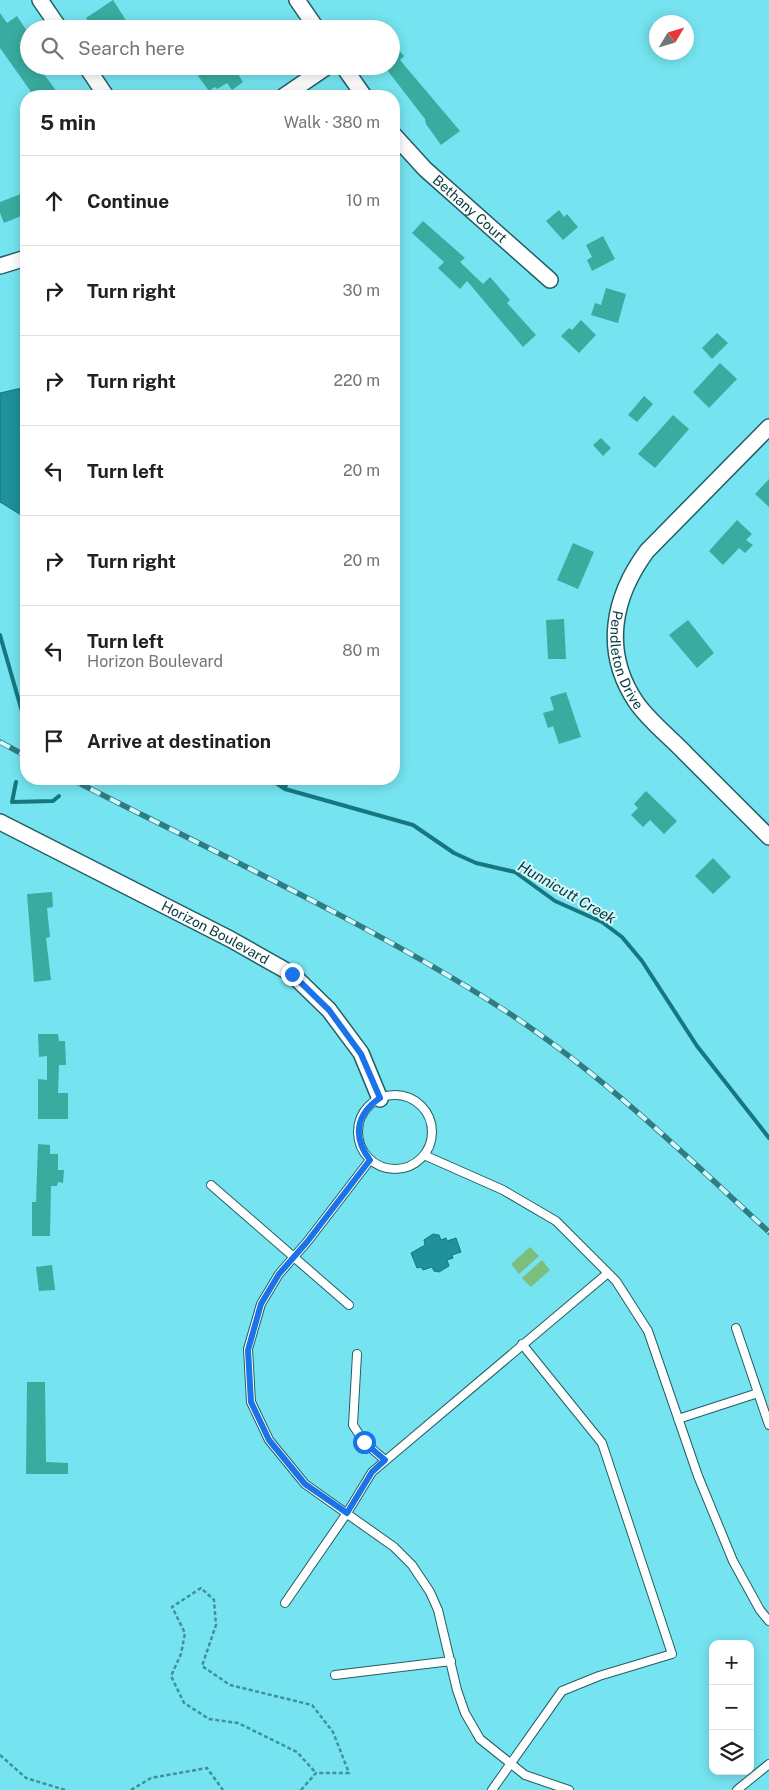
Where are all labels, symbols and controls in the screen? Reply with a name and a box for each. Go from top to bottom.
north arrow [649,15,694,60]
search box [20,20,400,75]
icon: search [38,34,66,62]
text: Search here [78,37,185,59]
text: 5 min [40,110,96,135]
text: Walk · 380 m [284,113,380,132]
street label: Bethany Court [430,172,510,246]
icon: ahead [40,187,68,215]
text: Continue [87,190,169,212]
text: 10 m [346,191,380,210]
icon: right [40,277,68,305]
text: Turn right [87,280,176,302]
text: 30 m [343,281,380,300]
icon: right [40,367,68,395]
text: Turn right [87,370,176,392]
text: 220 m [333,371,380,390]
icon: left [40,457,68,485]
text: Turn left [87,460,164,482]
text: 20 m [343,461,380,480]
icon: right [40,547,68,575]
text: Turn right [87,550,176,572]
text: 20 m [343,551,380,570]
street label: Pendleton Drive [607,609,647,713]
text: Turn left [87,630,164,652]
icon: left [40,637,68,665]
text: 80 m [342,641,380,660]
text: Horizon Boulevard [87,652,223,671]
icon: arrive [40,727,68,755]
text: Arrive at destination [87,730,271,752]
water label: Hunnicutt Creek [515,857,620,927]
street label: Horizon Boulevard [159,898,272,967]
route end [281,963,304,986]
route start [353,1431,376,1454]
map controls [709,1640,754,1775]
button: + [709,1640,754,1685]
button: − [709,1685,754,1730]
button: layers [709,1730,754,1775]

